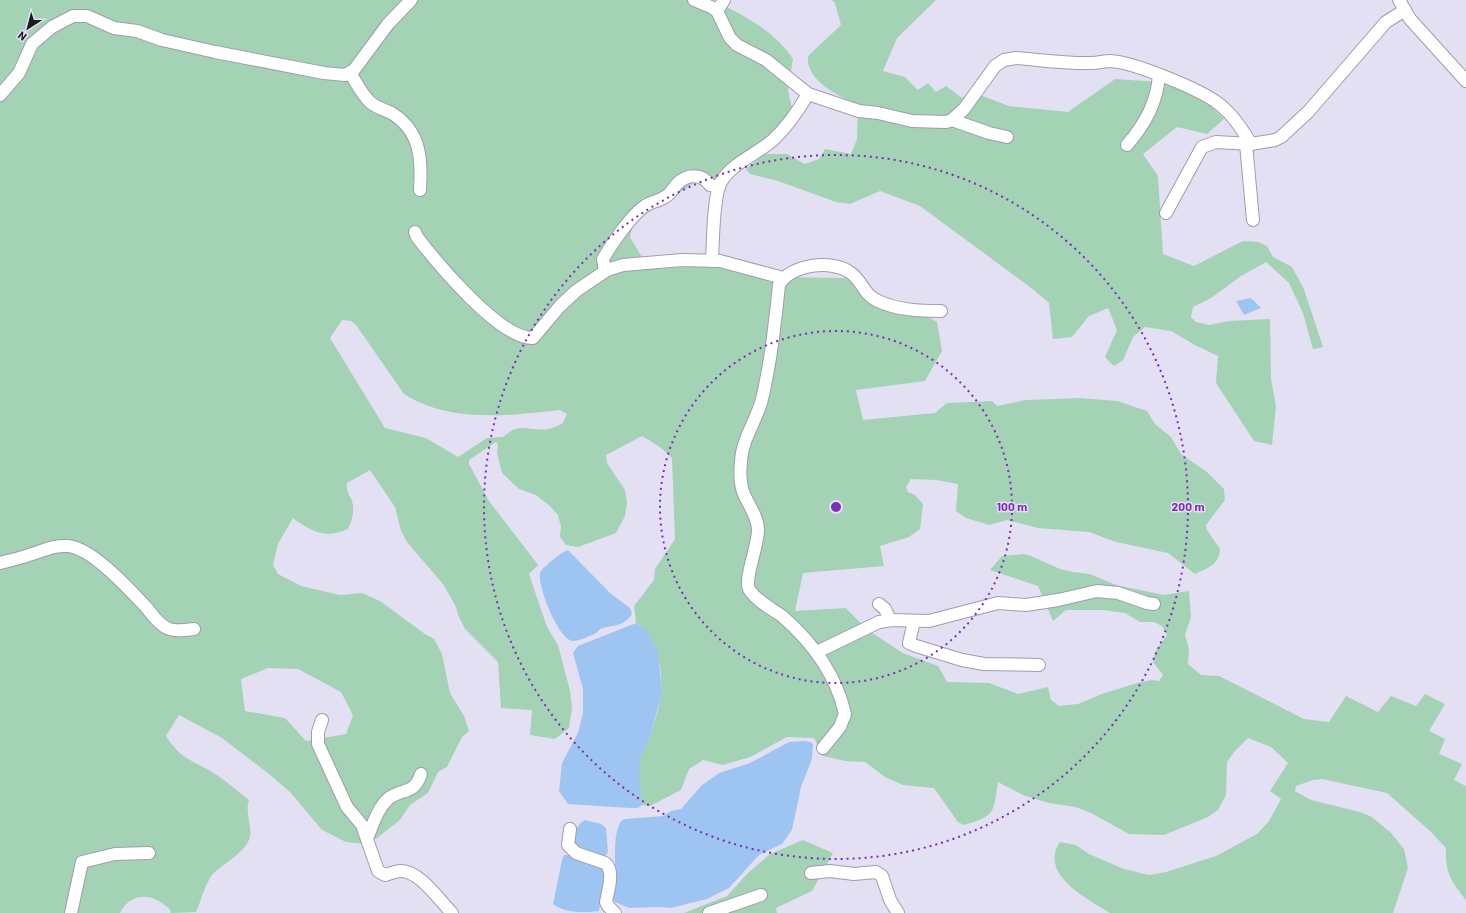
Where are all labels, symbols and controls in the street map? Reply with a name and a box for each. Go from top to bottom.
north arrow [8,8,48,48]
text: N [15,29,29,44]
text: 100 m [997,499,1027,513]
text: 200 m [1172,499,1204,513]
centre of rings [829,500,843,514]

